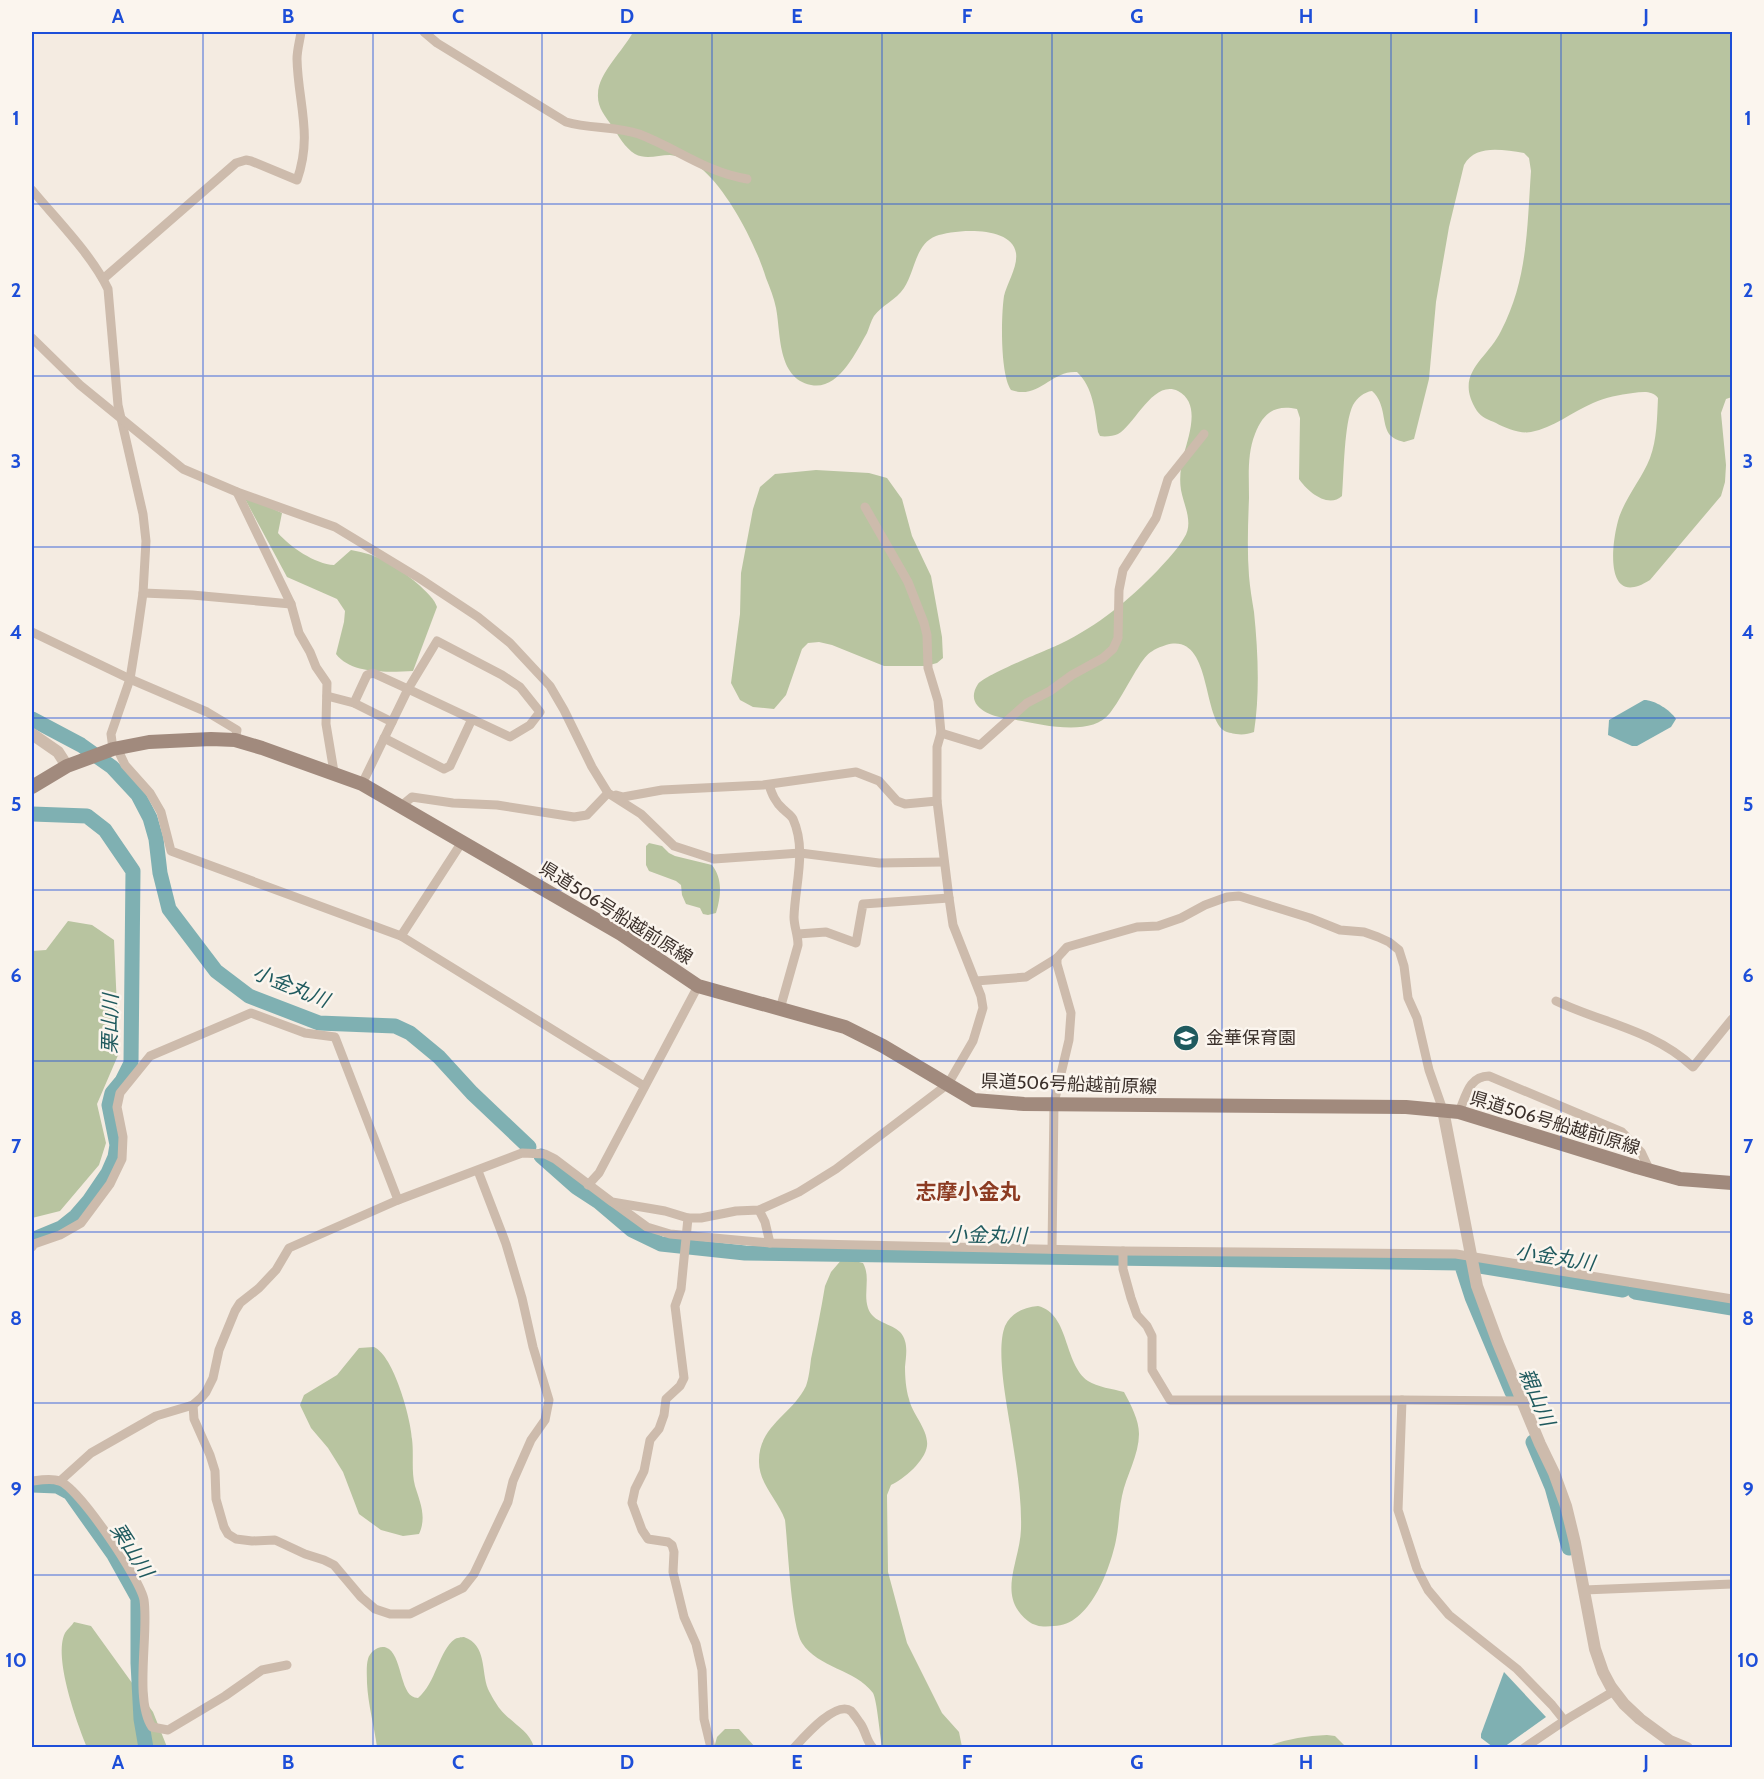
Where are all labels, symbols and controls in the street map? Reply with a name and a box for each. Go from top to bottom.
text: A [112,4,125,28]
text: B [282,4,294,28]
text: C [452,4,464,28]
text: D [620,4,634,28]
text: E [791,4,803,28]
text: F [962,4,973,28]
text: G [1130,4,1144,28]
text: H [1299,4,1313,28]
text: I [1473,4,1479,28]
text: J [1642,4,1649,28]
text: 1 [12,106,20,130]
text: 1 [1744,106,1752,130]
text: 2 [11,278,21,302]
text: 2 [1743,278,1753,302]
text: 3 [11,449,21,473]
text: 3 [1743,449,1753,473]
text: 4 [10,620,22,644]
text: 4 [1742,620,1754,644]
text: 5 [11,792,21,816]
text: 5 [1743,792,1753,816]
street label: 県道506号船越前原線 [535,857,697,969]
water label: 小金丸川 [249,960,334,1013]
text: 6 [10,963,22,987]
text: 6 [1742,963,1754,987]
water label: 栗山川 [97,992,123,1054]
school or university icon: 金華保育園 [1171,1023,1201,1053]
place label: 金華保育園 [1206,1027,1296,1049]
street label: 県道506号船越前原線 [980,1070,1158,1098]
street label: 県道506号船越前原線 [1467,1087,1643,1159]
text: 7 [11,1134,22,1158]
text: 7 [1743,1134,1754,1158]
district label: 志摩小金丸 [916,1179,1021,1204]
water label: 小金丸川 [947,1222,1029,1248]
water label: 小金丸川 [1514,1239,1598,1275]
text: 8 [10,1306,22,1330]
text: 8 [1742,1306,1754,1330]
water label: 親山川 [1514,1365,1561,1431]
text: 9 [10,1477,22,1501]
text: 9 [1742,1477,1754,1501]
water label: 栗山川 [106,1518,159,1583]
text: 10 [5,1648,27,1672]
text: 10 [1737,1648,1759,1672]
text: A [112,1750,125,1774]
text: B [282,1750,294,1774]
text: C [452,1750,464,1774]
text: D [620,1750,634,1774]
text: E [791,1750,803,1774]
text: F [962,1750,973,1774]
text: G [1130,1750,1144,1774]
text: H [1299,1750,1313,1774]
text: I [1473,1750,1479,1774]
text: J [1642,1750,1649,1774]

